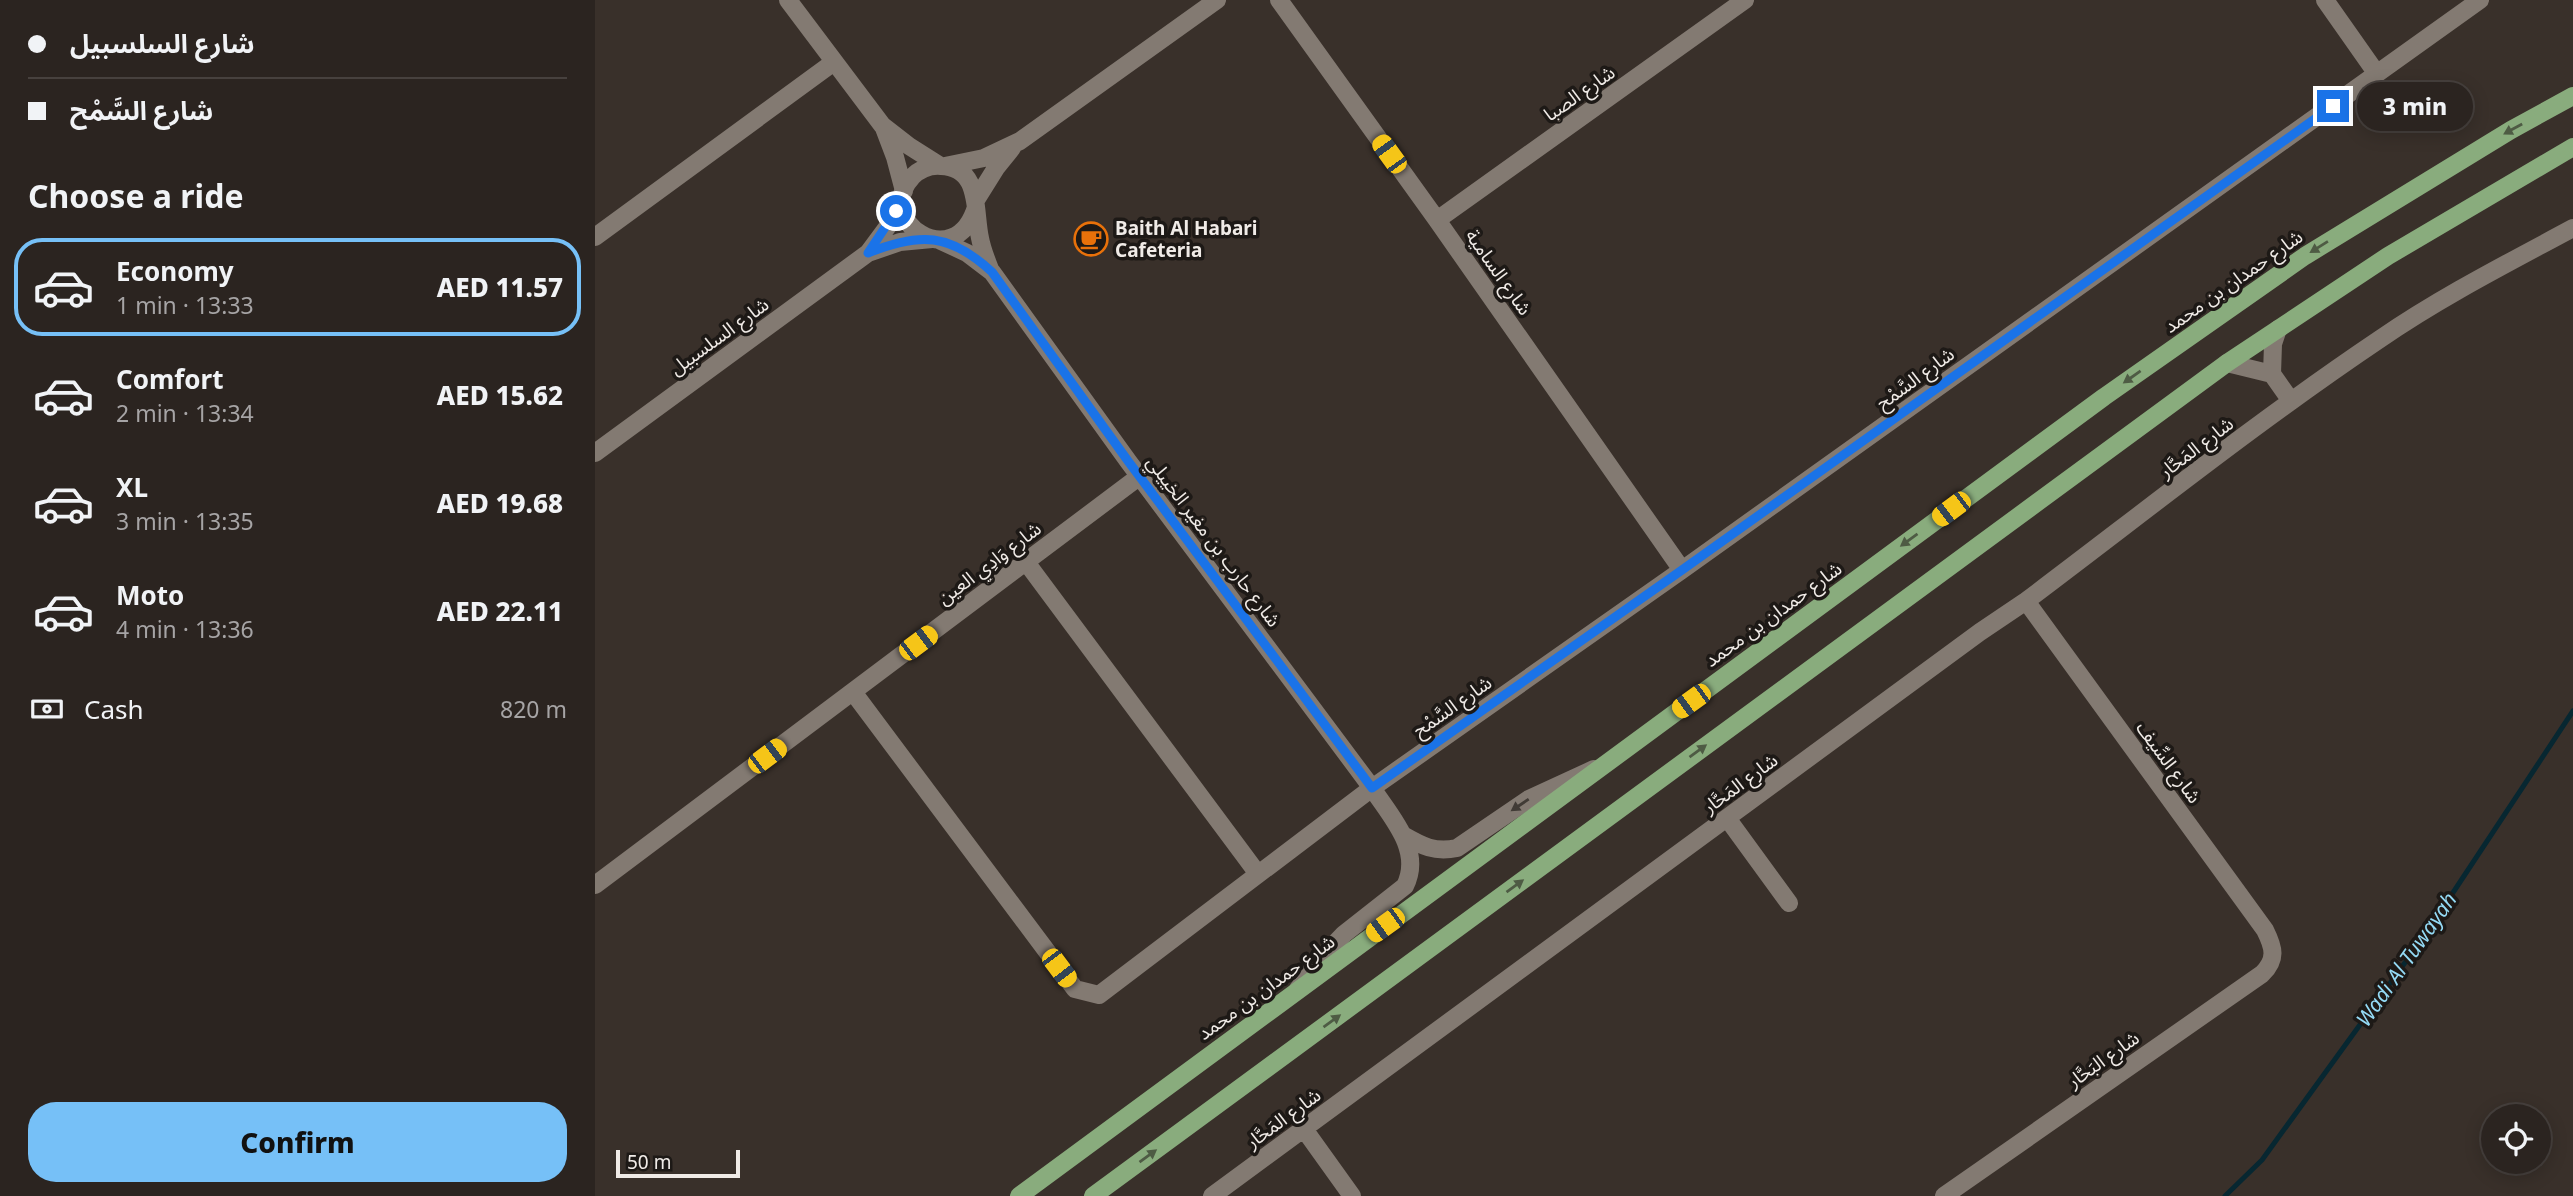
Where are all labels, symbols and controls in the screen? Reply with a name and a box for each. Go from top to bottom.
text: شارع السلسبيل [70,25,254,61]
street label: شارع الصبا [1538,59,1620,128]
callout: 3 min [2357,82,2473,130]
route end [2317,90,2349,122]
text: 3 min [2383,90,2447,122]
text: شارع السَّمْح [70,92,213,128]
one-way arrow [2503,123,2523,135]
car [1369,131,1410,177]
text: Choose a ride [28,174,244,217]
route start [880,195,912,227]
place label: Baith Al Habari Cafeteria [1115,215,1257,263]
cafe icon: Baith Al Habari Cafeteria [1072,220,1110,258]
street label: شارع حمدان بن محمد [2158,223,2308,339]
street label: شارع السامية [1459,224,1538,321]
one-way arrow [2309,241,2328,254]
text: Economy [116,253,234,289]
icon: car [32,256,95,319]
text: AED 11.57 [437,269,563,305]
text: 1 min · 13:33 [116,289,254,321]
street label: شارع السلسبيل [664,291,775,382]
street label: شارع السَّمْح [1871,341,1961,417]
text: Comfort [116,361,224,397]
icon: car [32,364,95,427]
one-way arrow [2123,370,2141,384]
text: AED 15.62 [437,377,563,413]
text: 2 min · 13:34 [116,397,254,429]
street label: شارع المَحَّار [2153,410,2239,485]
street label: شارع حارب بن مغير الخييلي [1139,450,1287,633]
text: XL [116,469,148,505]
icon: car [32,472,95,535]
text: AED 19.68 [437,485,563,521]
car [1928,488,1975,530]
text: 3 min · 13:35 [116,505,254,537]
street label: شارع وَادِي العين [932,515,1048,613]
one-way arrow [1900,533,1918,547]
street label: شارع حمدان بن محمد [1699,555,1847,673]
text: Moto [116,577,184,613]
icon: car [32,580,95,643]
text: AED 22.11 [437,593,563,629]
text: 4 min · 13:36 [116,613,254,645]
car [895,622,942,664]
street label: شارع السَّمْح [1407,669,1498,744]
car [1668,680,1715,722]
icon: cash [28,690,66,728]
text: Cash [84,691,144,727]
text: 820 m [500,693,567,725]
street label: شارع السِّيف [2130,716,2208,809]
car [744,735,791,777]
one-way arrow [1689,745,1707,759]
street label: شارع المَحَّار [1696,747,1783,820]
one-way arrow [1511,798,1529,812]
one-way arrow [1506,879,1524,893]
water label: Wadi Al Tuwayah [2349,886,2463,1032]
car [1362,904,1409,946]
street label: شارع حمدان بن محمد [1192,928,1340,1046]
car [1038,945,1081,991]
one-way arrow [1322,1014,1341,1028]
street label: شارع البَحَّار [2061,1025,2145,1095]
street label: شارع المَحَّار [1239,1082,1326,1155]
button: Confirm [28,1102,567,1182]
map controls [2481,1104,2551,1174]
button: locate [2481,1104,2551,1174]
scale bar [616,1147,740,1179]
text: 50 m [627,1149,671,1175]
one-way arrow [1139,1149,1157,1163]

